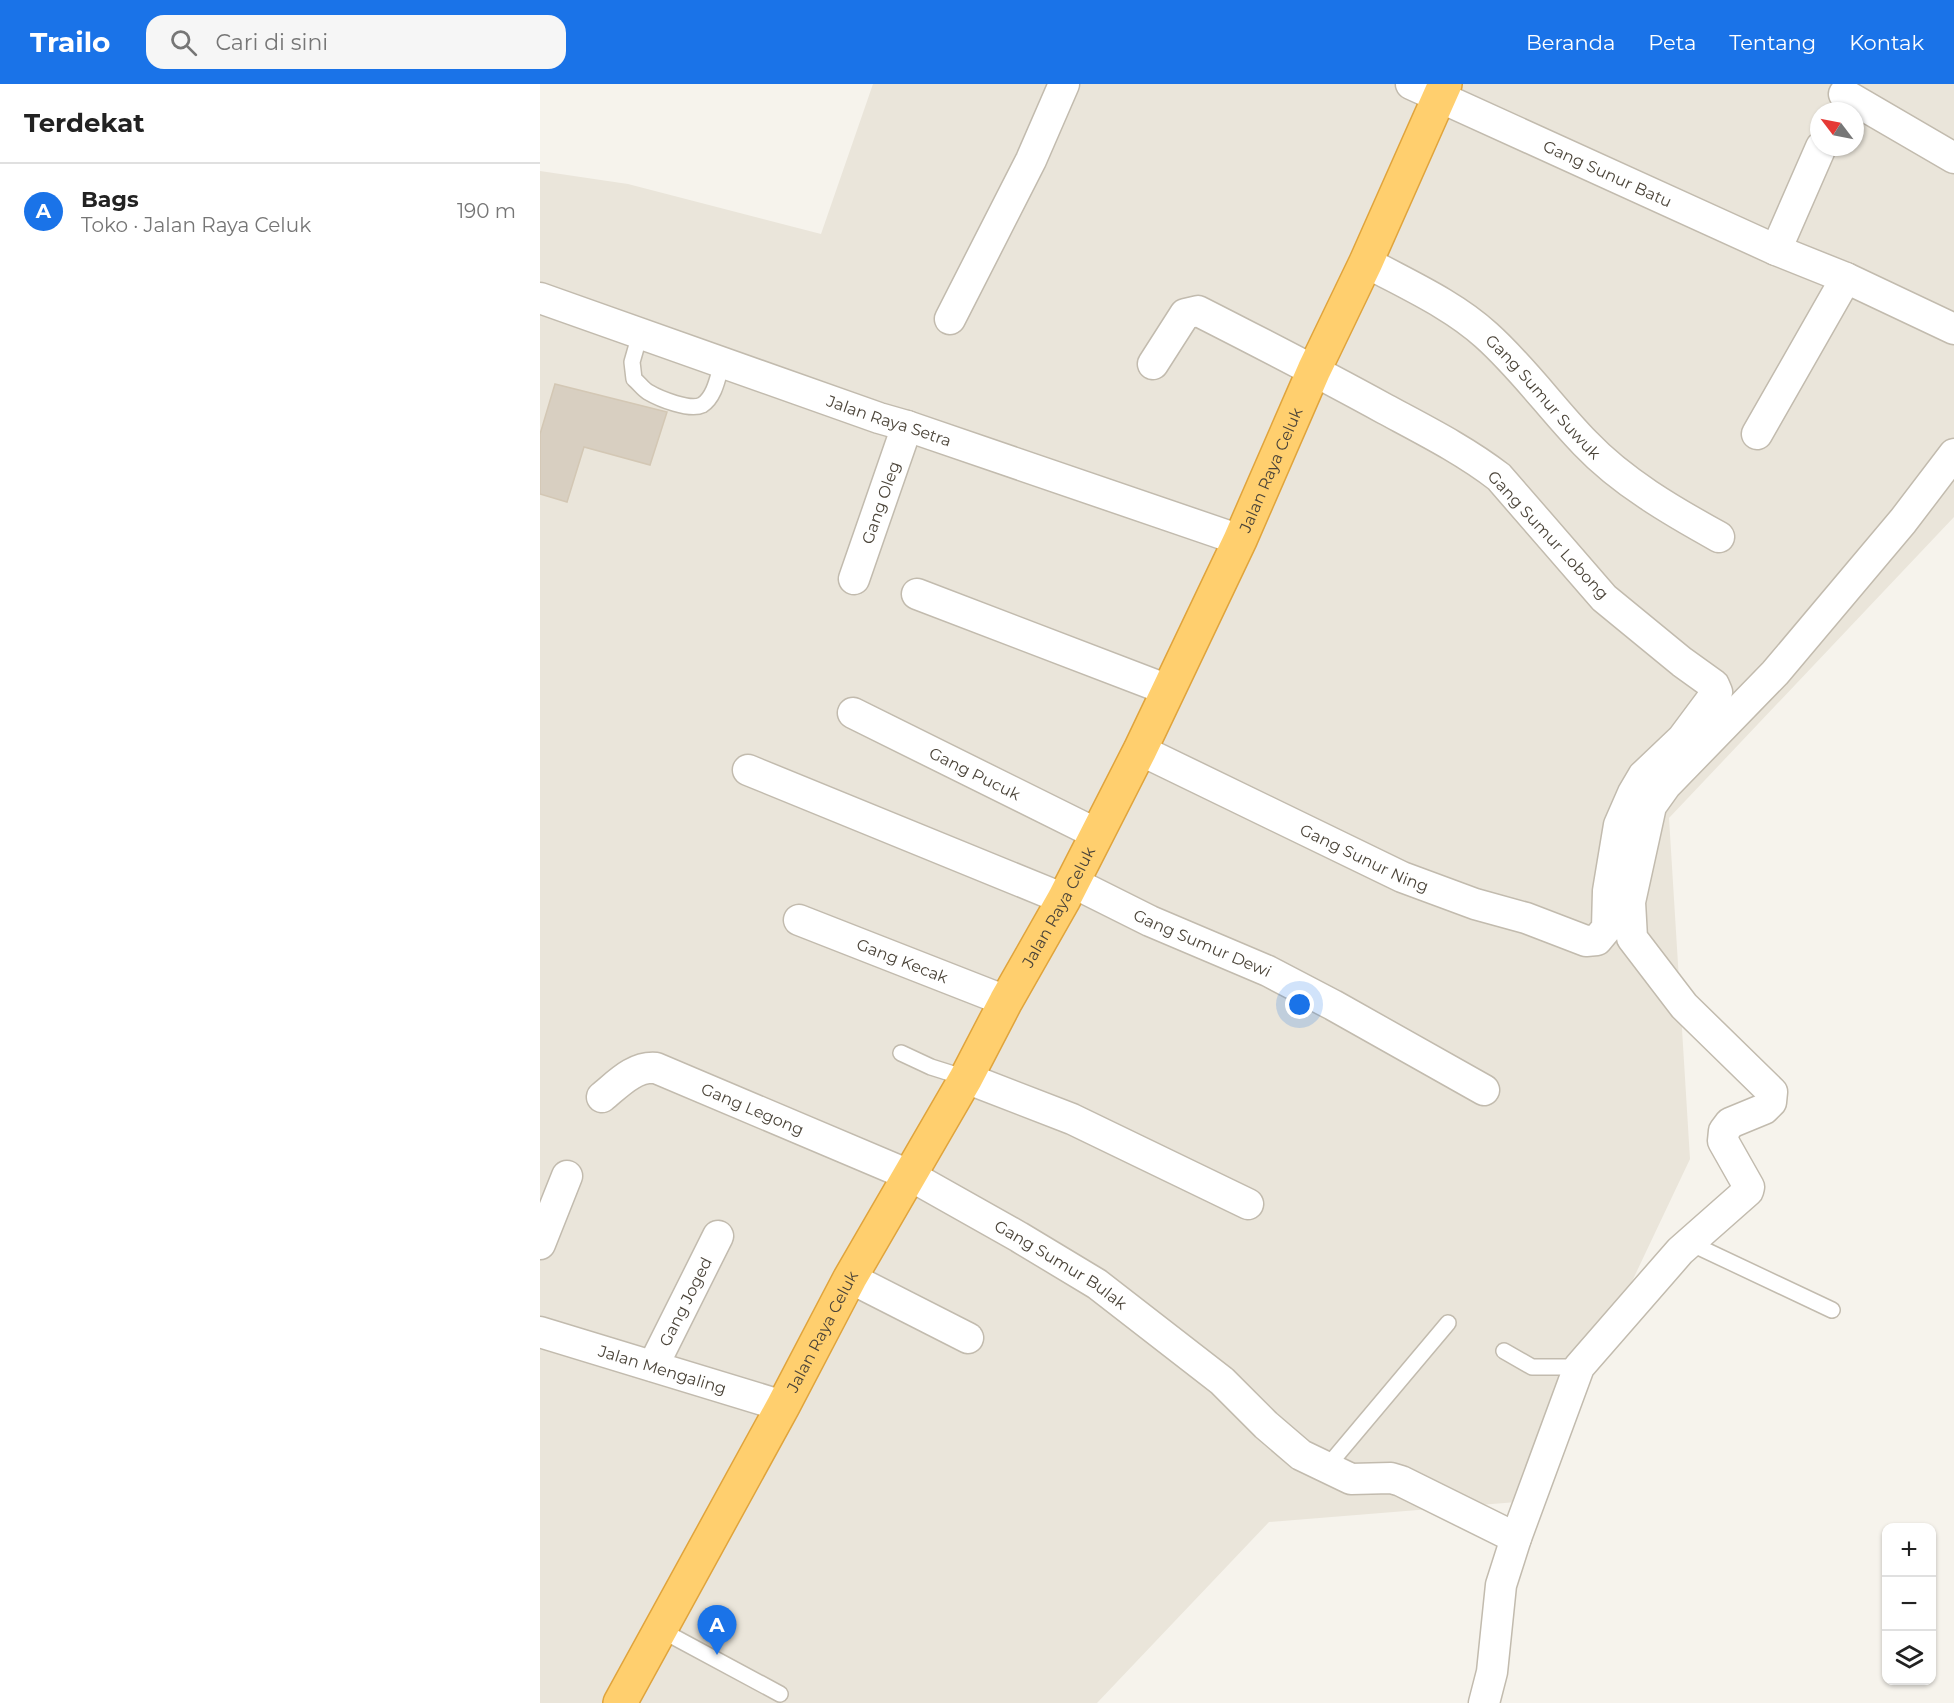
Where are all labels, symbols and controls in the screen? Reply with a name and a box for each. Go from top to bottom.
search box [146,15,566,69]
text: Trailo [30,25,110,59]
icon: search [167,26,200,59]
text: Cari di sini [215,29,328,56]
text: Beranda [1526,30,1615,55]
text: Peta [1648,30,1696,55]
text: Tentang [1729,30,1816,55]
text: Kontak [1849,30,1924,55]
north arrow [1810,102,1864,156]
text: Terdekat [24,107,145,139]
street label: Gang Sunur Batu [1540,136,1675,211]
text: Bags [81,186,139,213]
text: A [36,199,51,223]
text: 190 m [457,199,516,223]
text: Toko · Jalan Raya Celuk [81,213,311,237]
street label: Gang Sumur Suwuk [1482,330,1605,463]
street label: Jalan Raya Setra [823,390,954,450]
street label: Jalan Raya Celuk [1235,404,1306,536]
street label: Gang Oleg [857,459,904,546]
street label: Gang Sumur Lobong [1484,467,1612,603]
street label: Gang Pucuk [926,743,1024,804]
street label: Gang Sunur Ning [1297,820,1431,896]
street label: Jalan Raya Celuk [1017,843,1099,971]
street label: Gang Sumur Dewi [1130,905,1275,981]
street label: Gang Kecak [854,934,951,987]
your location [1285,990,1314,1019]
street label: Gang Legong [698,1079,807,1139]
street label: Gang Sumur Bulak [991,1216,1131,1313]
street label: Gang Joged [655,1254,715,1349]
street label: Jalan Raya Celuk [782,1267,862,1396]
street label: Jalan Mengaling [595,1341,729,1398]
map controls [1882,1523,1936,1685]
button: + [1882,1523,1936,1577]
button: − [1882,1577,1936,1631]
pin: A [698,1606,736,1655]
button: layers [1882,1631,1936,1685]

